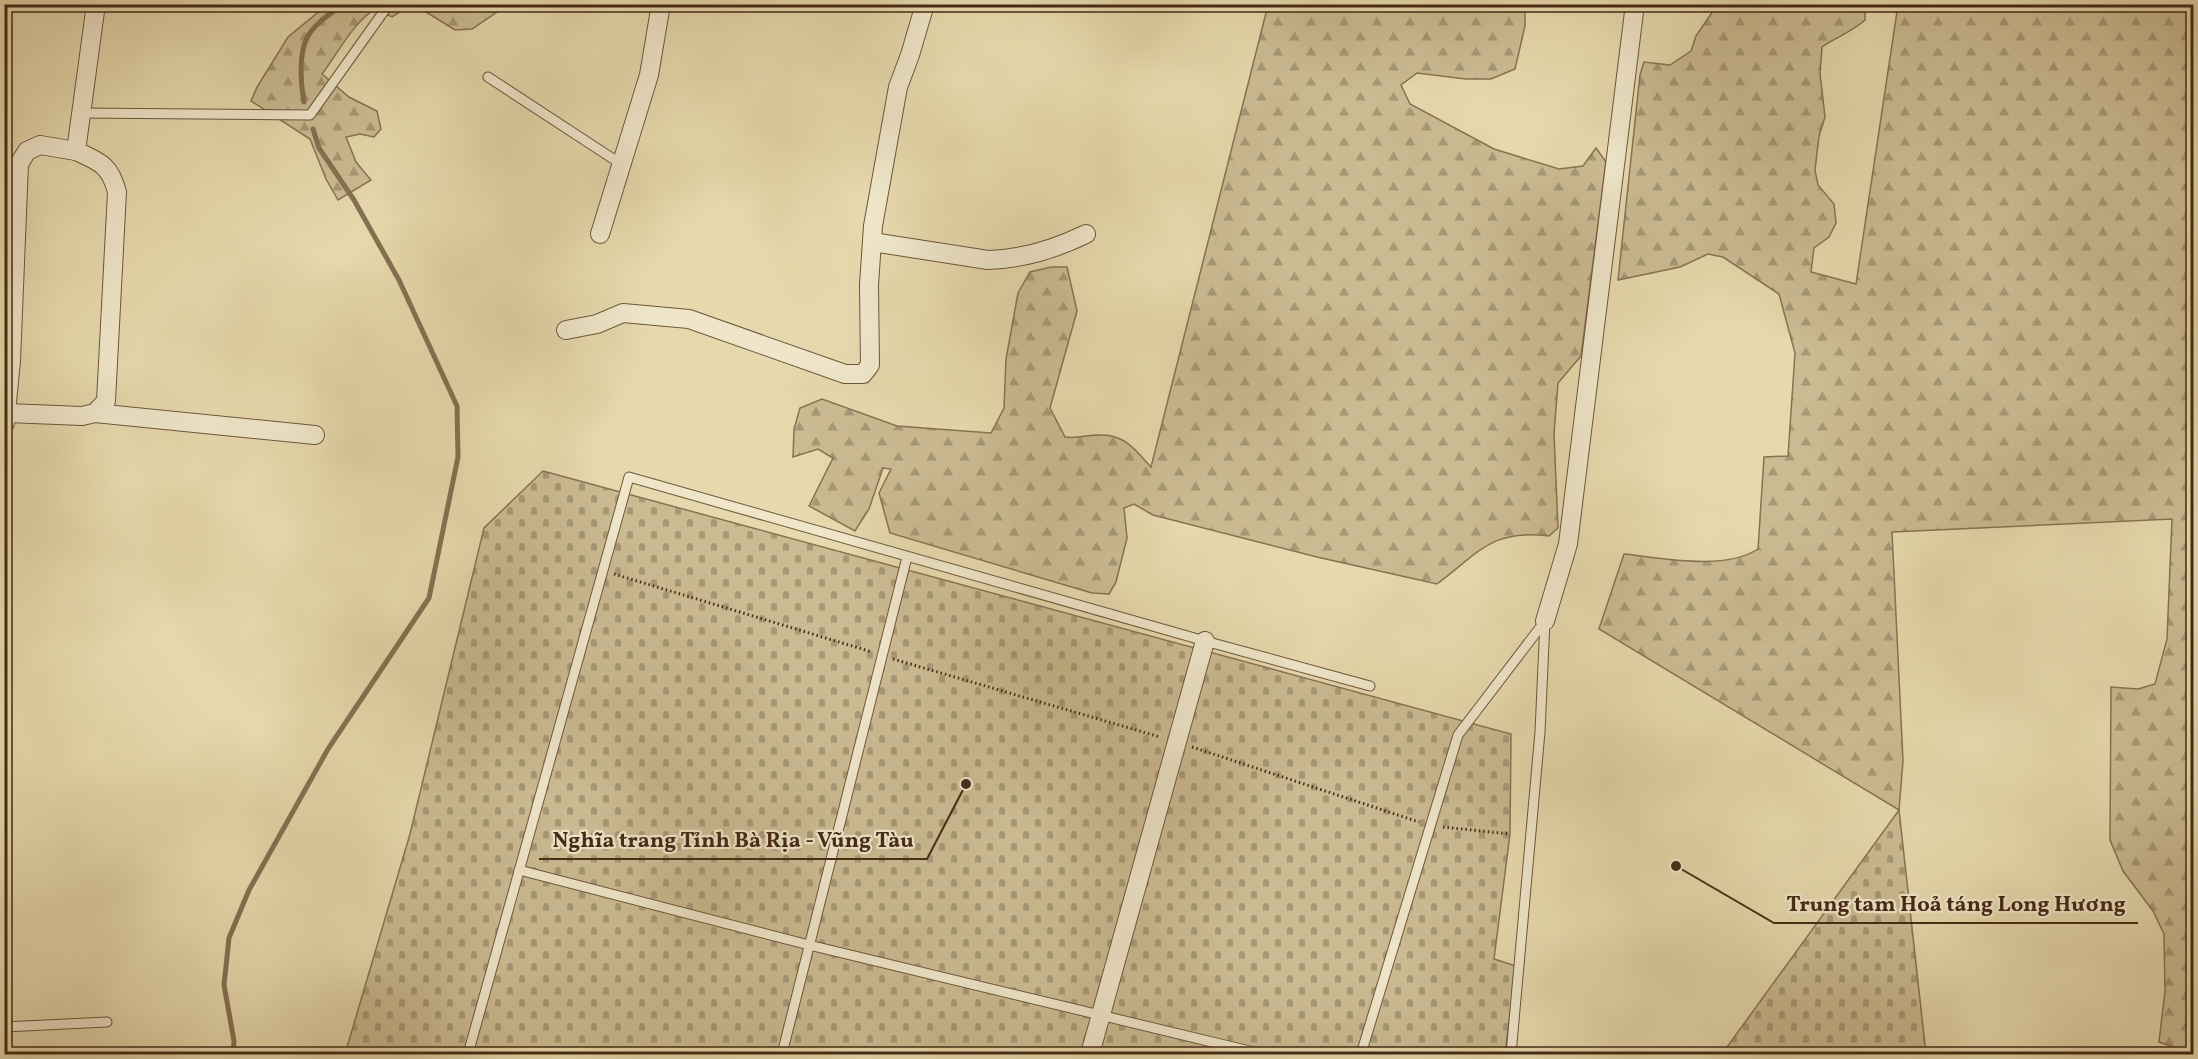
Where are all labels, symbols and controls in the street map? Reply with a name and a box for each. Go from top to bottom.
callout: Nghĩa trang Tỉnh Bà Rịa - Vũng Tàu [539,819,927,859]
text: Nghĩa trang Tỉnh Bà Rịa - Vũng Tàu [552,826,914,857]
callout: Trung tam Hoả táng Long Hương [1774,883,2138,923]
text: Trung tam Hoả táng Long Hương [1786,890,2126,921]

